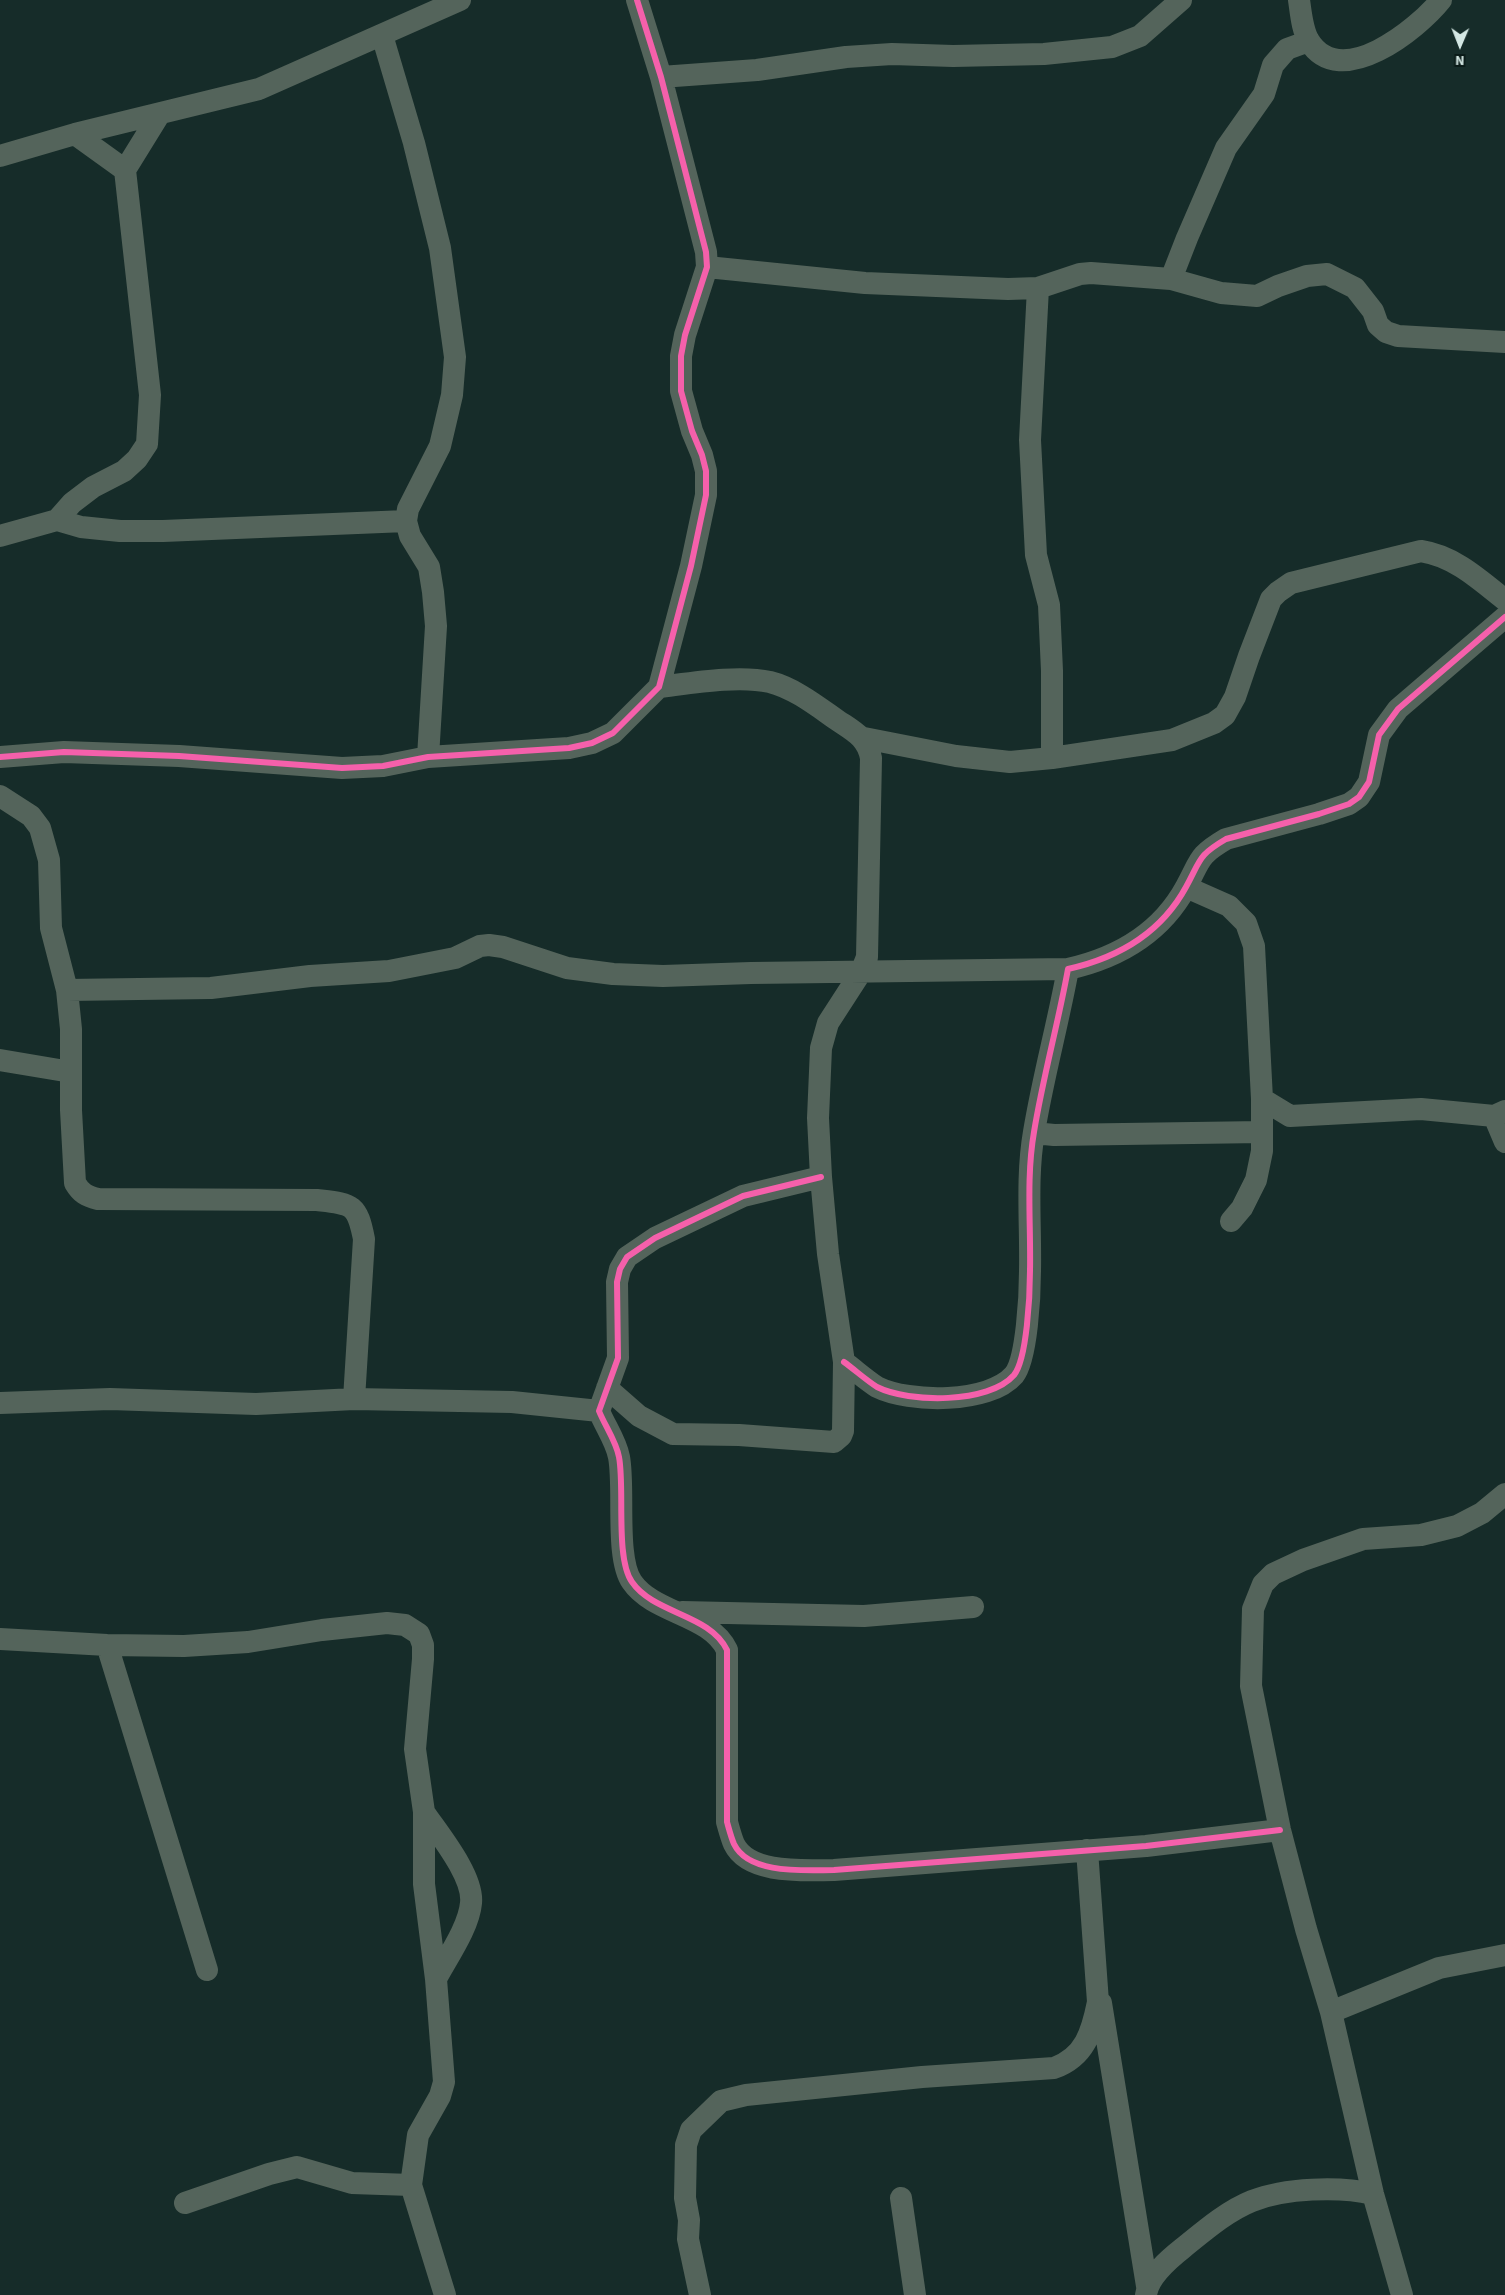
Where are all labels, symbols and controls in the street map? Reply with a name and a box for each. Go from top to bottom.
north arrow [1435,20,1485,70]
text: N [1455,50,1465,70]

